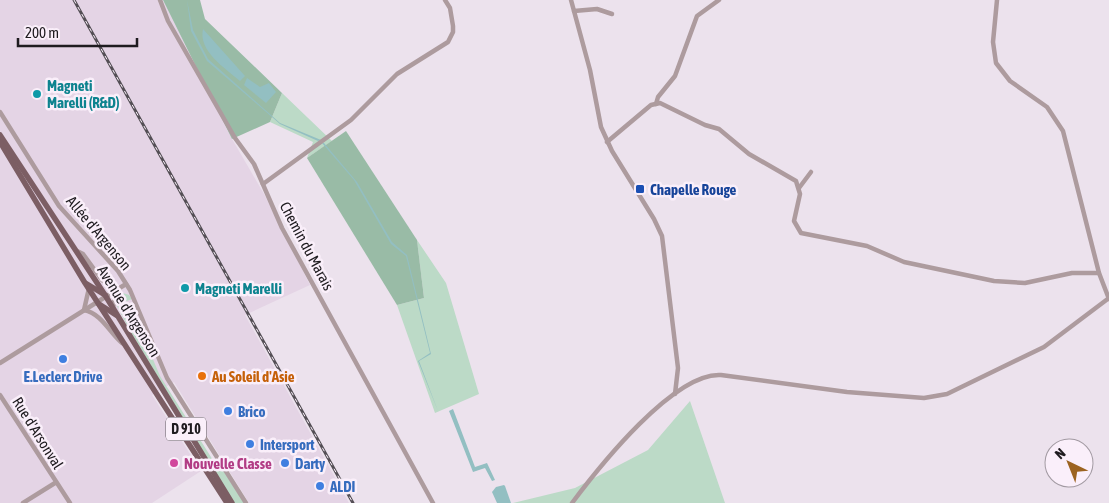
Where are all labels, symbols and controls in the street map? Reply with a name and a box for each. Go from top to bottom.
scale bar [18,15,136,47]
text: 200 m [25,24,59,41]
place label: Magneti Marelli (R&D) [47,77,120,111]
marker: Magneti Marelli (R&D) [31,88,43,100]
place label: Chapelle Rouge [650,181,737,198]
marker: Chapelle Rouge [634,183,646,195]
street label: Allée d’Argenson [63,193,135,273]
street label: Chemin du Marais [277,199,337,293]
street label: Avenue d'Argenson [94,262,164,360]
place label: Magneti Marelli [195,280,282,297]
marker: Magneti Marelli [179,282,191,294]
marker: E.Leclerc Drive [57,353,69,365]
place label: E.Leclerc Drive [24,368,103,385]
place label: Au Soleil d'Asie [211,368,295,385]
marker: Au Soleil d'Asie [196,370,208,382]
street label: Rue d'Arsonval [9,394,67,472]
place label: Brico [238,403,266,420]
marker: Brico [222,405,234,417]
road number: D 910 [166,418,206,440]
place label: Intersport [260,436,315,453]
marker: Intersport [244,438,256,450]
north arrow [1044,438,1094,488]
text: N [1052,445,1069,462]
place label: Nouvelle Classe [184,455,272,472]
place label: Darty [295,455,326,472]
marker: Nouvelle Classe [168,457,180,469]
marker: Darty [279,457,291,469]
place label: ALDI [329,478,356,495]
marker: ALDI [314,480,326,492]

